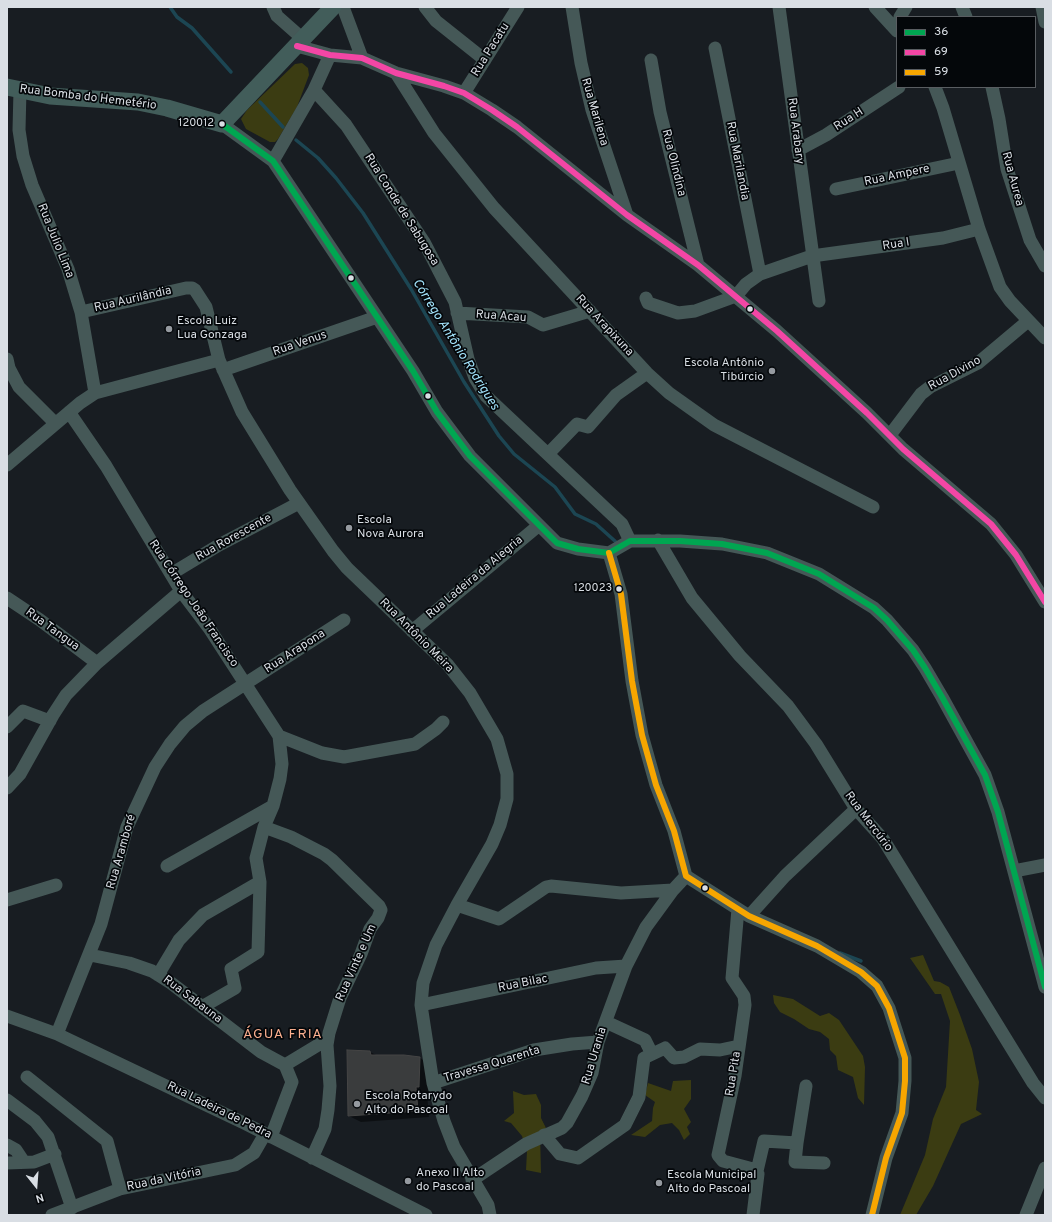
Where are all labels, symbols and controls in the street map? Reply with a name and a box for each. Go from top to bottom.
legend [896,16,1036,88]
street label: Rua Pacatu [469,20,513,80]
text: 36 [934,24,948,40]
text: 69 [934,44,948,60]
text: 59 [934,64,949,80]
street label: Rua Marilena [577,76,611,148]
street label: Rua Bomba do Hemetério [19,82,157,114]
street label: Rua Arabary [784,97,806,165]
street label: Rua H [832,105,866,135]
place label: 120012 [178,117,214,131]
marker: 120012 [217,119,227,129]
street label: Rua Marilandia [722,120,752,202]
street label: Rua Olindina [658,128,688,198]
street label: Rua Aurea [998,150,1026,208]
street label: Rua Conde de Sabugosa [361,151,441,269]
street label: Rua Ampere [863,162,931,190]
street label: Rua Julio Lima [34,202,76,280]
street label: Rua I [881,236,911,254]
unlabelled marker [346,273,356,283]
water label: Córrego Antônio Rodrigues [408,277,502,413]
street label: Rua Aurilândia [93,284,173,316]
street label: Rua Arapixuna [572,292,636,360]
unlabelled marker [745,304,755,314]
street label: Rua Acau [475,308,527,326]
place label: Escola Luiz Lua Gonzaga [177,315,247,343]
marker: Escola Luiz Lua Gonzaga [164,324,174,334]
street label: Rua Venus [271,328,329,360]
street label: Rua Divino [926,354,984,394]
place label: Escola Antônio Tibúrcio [684,357,764,385]
marker: Escola Antônio Tibúrcio [767,366,777,376]
unlabelled marker [423,391,433,401]
street label: Rua Rorescente [194,511,274,565]
place label: Escola Nova Aurora [357,514,424,542]
marker: Escola Nova Aurora [344,523,354,533]
street label: Rua Ladeira da Alegria [424,533,526,623]
street label: Rua Córrego João Francisco [145,538,241,670]
place label: 120023 [574,582,612,596]
marker: 120023 [614,584,624,594]
street label: Rua Antônio Meira [376,596,456,676]
street label: Rua Tangua [22,606,82,654]
street label: Rua Arapona [262,627,328,677]
street label: Rua Mercúrio [841,789,895,855]
street label: Rua Aramboré [104,813,140,891]
unlabelled marker [700,883,710,893]
street label: Rua Vinte e Um [334,922,380,1004]
street label: Rua Bilac [497,972,549,996]
street label: Rua Sabauna [160,973,224,1027]
street label: Rua Urania [579,1026,611,1086]
district label: ÁGUA FRIA [243,1027,323,1043]
street label: Travessa Quarenta [442,1044,542,1086]
street label: Rua Pita [723,1051,745,1097]
street label: Rua Ladeira de Pedra [164,1079,274,1143]
place label: Escola Rotarydo Alto do Pascoal [365,1090,452,1118]
marker: Escola Rotarydo Alto do Pascoal [352,1099,362,1109]
street label: Rua da Vitória [126,1165,202,1195]
north arrow [16,1166,56,1206]
place label: Anexo II Alto do Pascoal [416,1167,485,1195]
place label: Escola Municipal Alto do Pascoal [667,1169,756,1197]
marker: Anexo II Alto do Pascoal [403,1176,413,1186]
marker: Escola Municipal Alto do Pascoal [654,1178,664,1188]
text: N [34,1190,45,1205]

